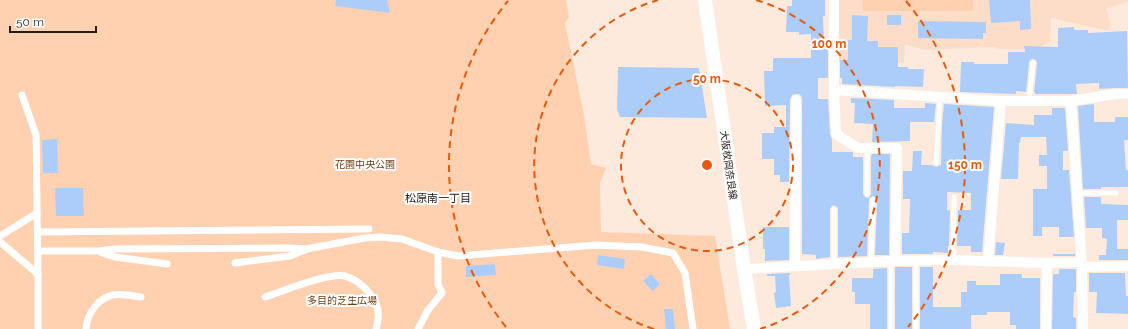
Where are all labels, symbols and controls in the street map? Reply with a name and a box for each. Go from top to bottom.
scale bar [10,8,96,34]
text: 50 m [16,15,44,29]
text: 100 m [812,37,846,51]
text: 50 m [693,72,721,86]
street label: 大阪枚岡奈良線 [718,130,739,200]
centre of rings [700,158,714,172]
text: 150 m [948,158,982,172]
park label: 花園中央公園 [335,159,395,170]
district label: 松原南一丁目 [405,192,471,205]
park label: 多目的芝生広場 [307,295,377,306]

